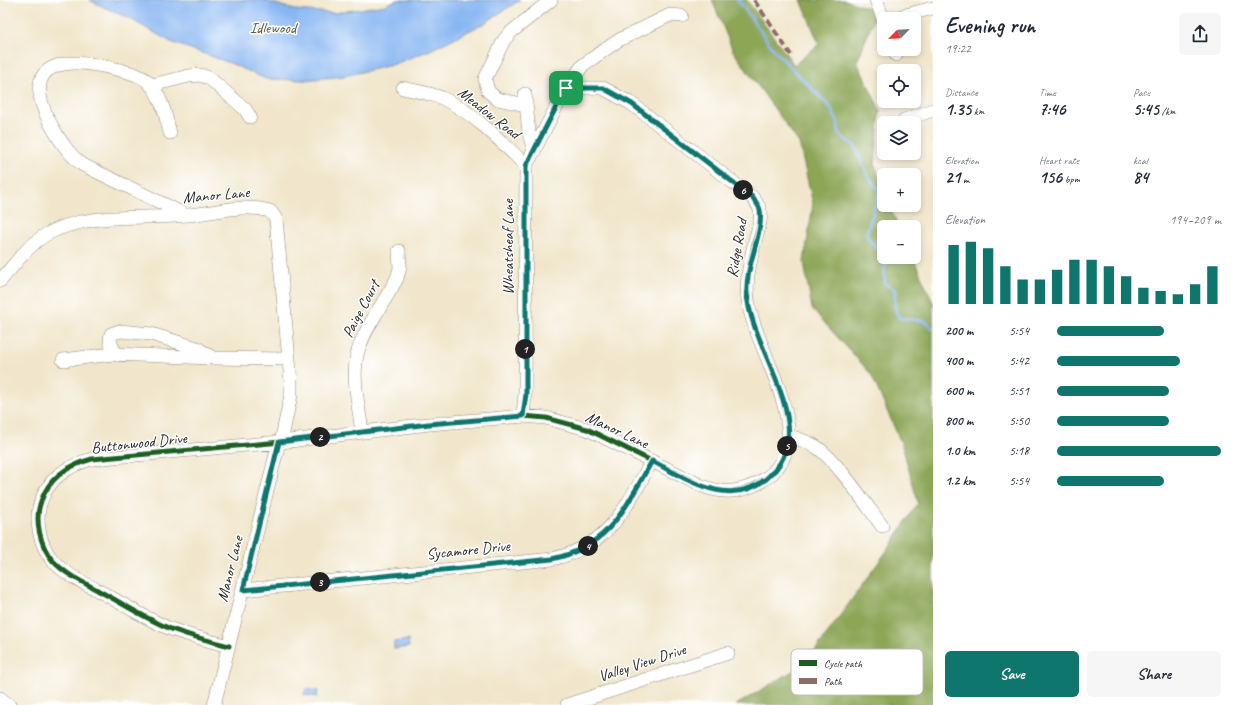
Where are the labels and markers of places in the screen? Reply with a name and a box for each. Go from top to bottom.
pin [549,71,583,105]
pin: 6 [733,180,753,200]
pin: 1 [515,339,535,359]
pin: 2 [310,427,330,447]
pin: 5 [777,436,797,456]
pin: 4 [578,536,598,556]
pin: 3 [310,572,330,592]

